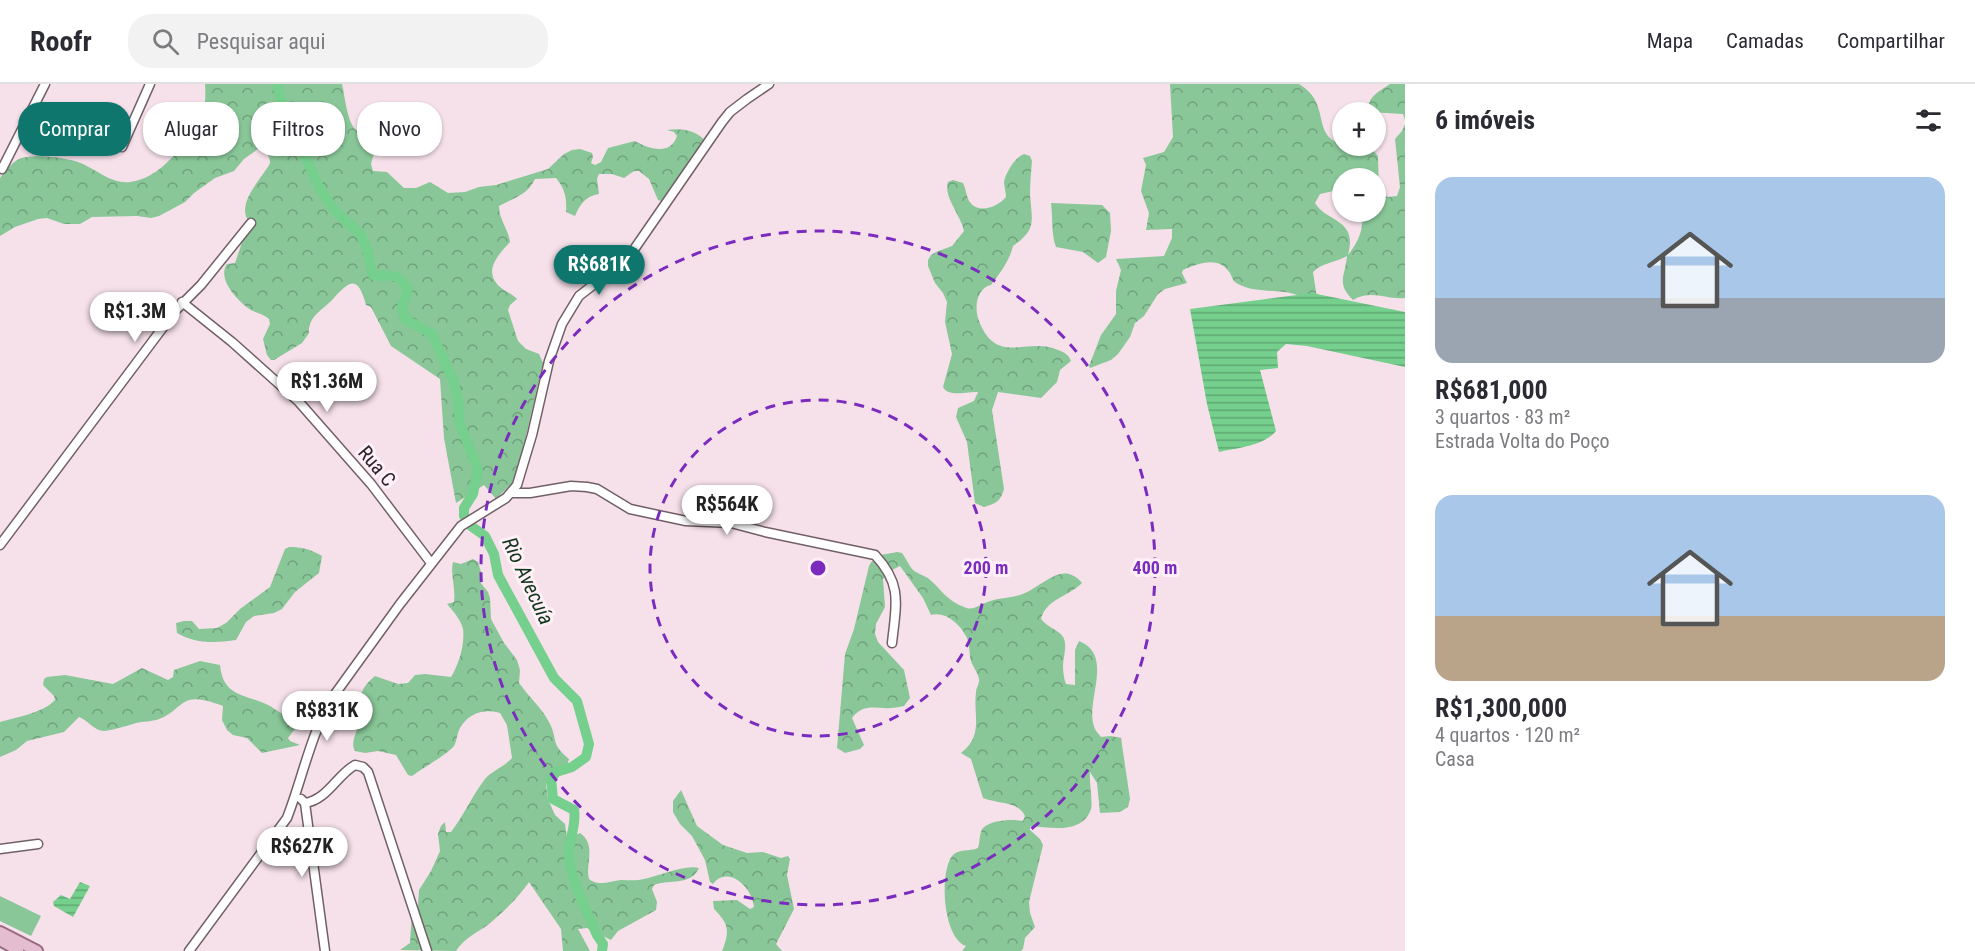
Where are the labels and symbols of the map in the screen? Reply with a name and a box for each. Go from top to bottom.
pin: R$681K [550,245,648,296]
pin: R$1.3M [86,292,184,343]
pin: R$1.36M [272,362,382,413]
street label: Rua C [353,441,401,491]
pin: R$564K [678,485,776,536]
water label: Rio Avecuía [497,533,559,629]
text: 200 m [964,557,1008,578]
text: 400 m [1133,557,1177,578]
centre of rings [808,558,828,578]
pin: R$831K [278,691,376,742]
pin: R$627K [253,827,351,878]

